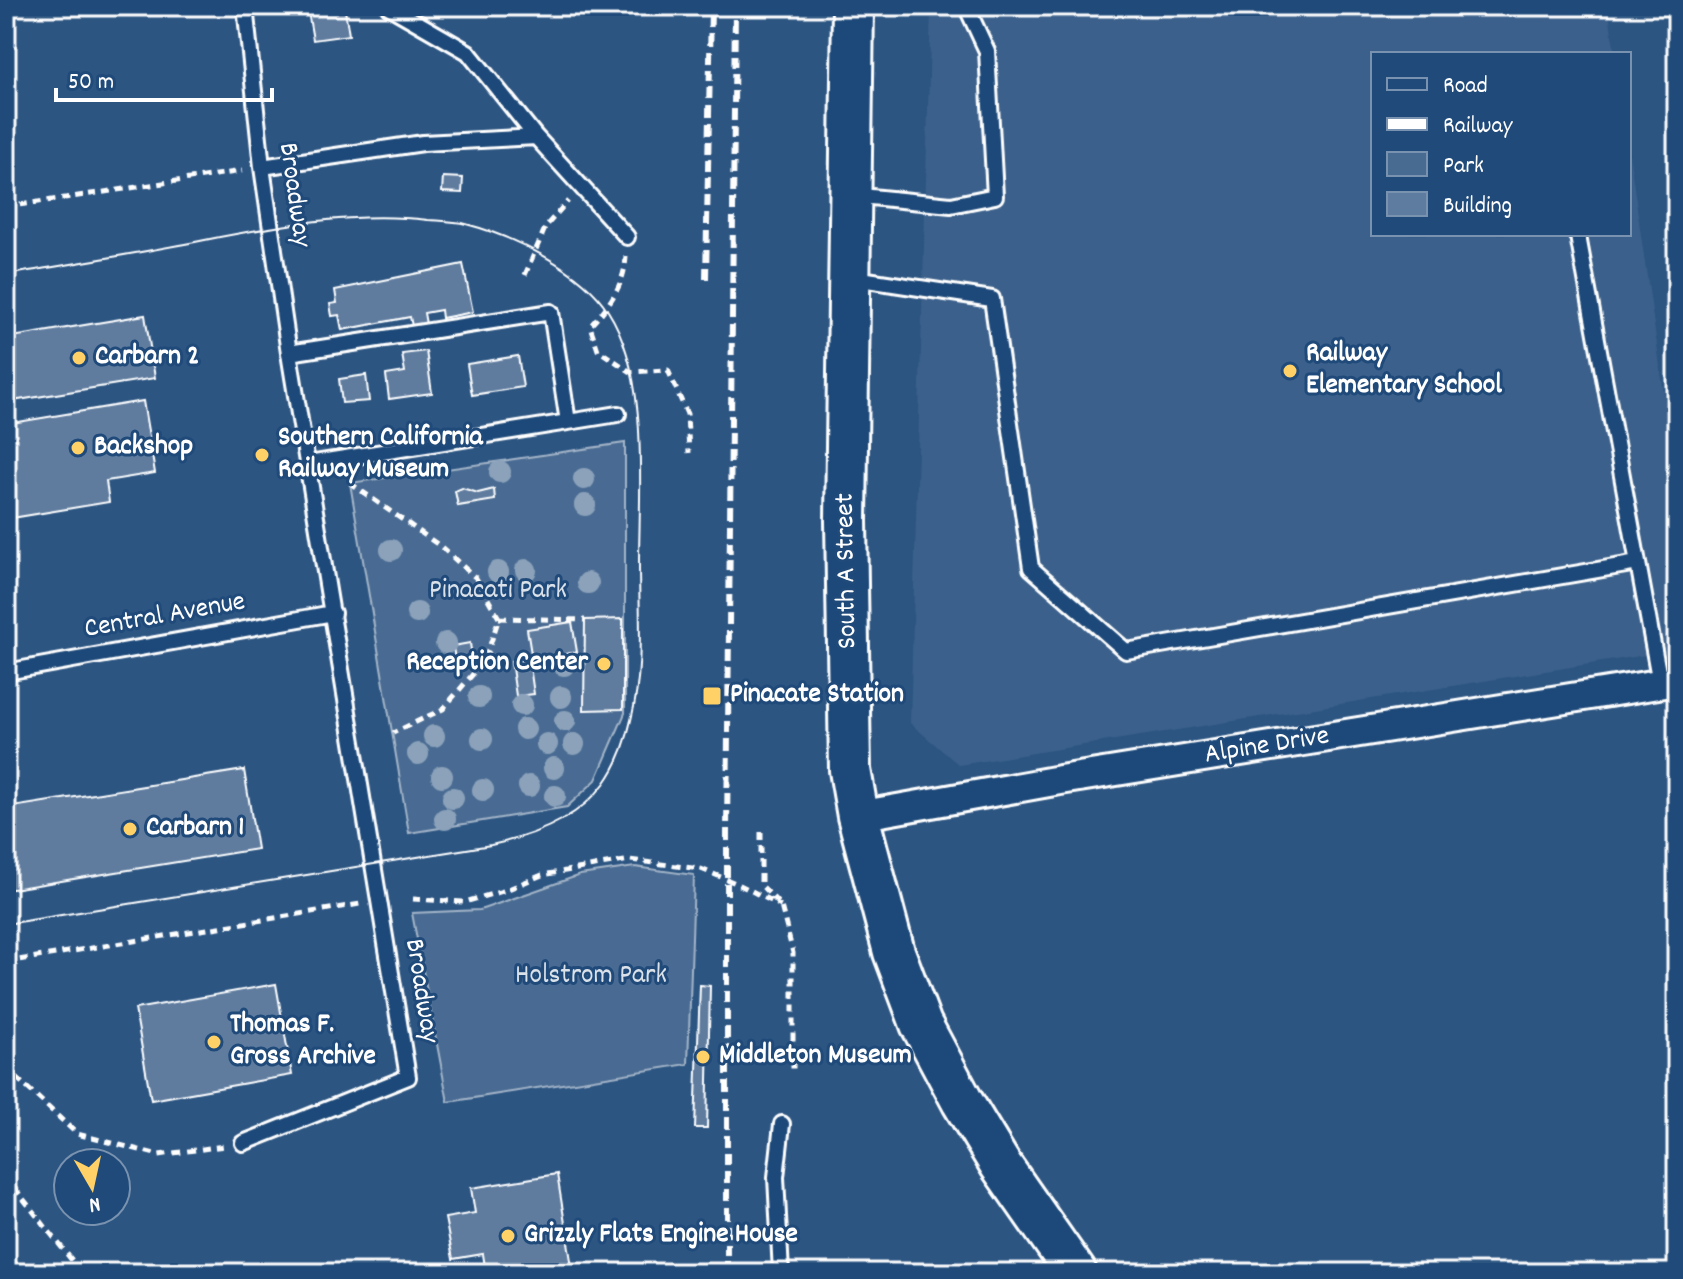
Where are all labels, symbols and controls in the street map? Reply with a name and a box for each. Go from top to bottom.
scale bar [56,52,272,102]
legend [1371,52,1631,236]
text: 50 m [68,66,114,100]
text: Road [1443,70,1488,104]
text: Railway [1443,110,1514,144]
street label: Broadway [266,140,320,250]
text: Park [1443,150,1484,184]
text: Building [1443,190,1512,224]
place label: Railway Elementary School [1306,335,1502,407]
place label: Carbarn 2 [95,338,200,378]
marker: Carbarn 2 [70,349,88,367]
marker: Railway Elementary School [1281,362,1299,380]
place label: Southern California Railway Museum [278,419,484,491]
place label: Backshop [94,428,193,468]
marker: Backshop [69,439,87,457]
marker: Southern California Railway Museum [253,446,271,464]
street label: South A Street [827,493,869,649]
park label: Pinacati Park [429,572,567,612]
street label: Central Avenue [81,583,249,651]
place label: Reception Center [406,644,589,684]
marker: Reception Center [595,655,613,673]
place label: Pinacate Station [730,676,904,716]
marker: Pinacate Station [701,685,723,707]
street label: Alpine Drive [1202,717,1332,777]
place label: Carbarn 1 [146,809,244,849]
marker: Carbarn 1 [121,820,139,838]
street label: Broadway [392,936,448,1047]
park label: Holstrom Park [515,957,667,997]
place label: Thomas F. Gross Archive [230,1006,376,1078]
marker: Thomas F. Gross Archive [205,1033,223,1051]
place label: Middleton Museum [719,1037,912,1077]
marker: Middleton Museum [694,1048,712,1066]
north arrow [52,1147,132,1227]
text: N [87,1187,102,1219]
place label: Grizzly Flats Engine House [524,1216,798,1256]
marker: Grizzly Flats Engine House [499,1227,517,1245]

